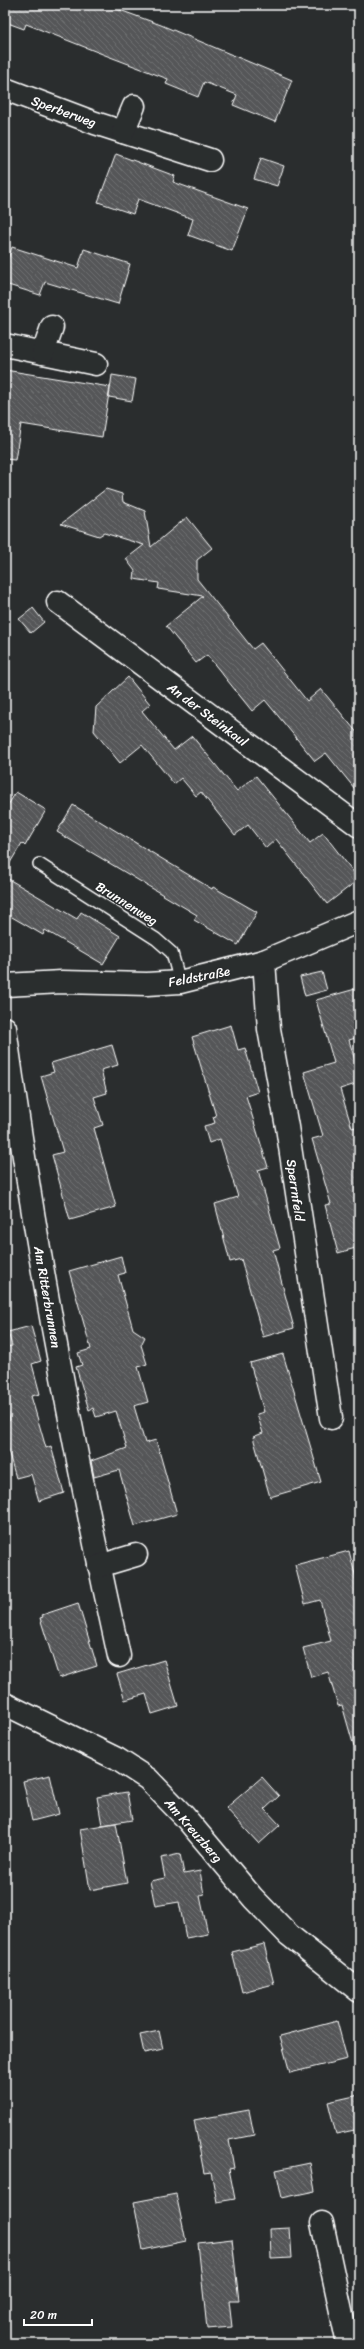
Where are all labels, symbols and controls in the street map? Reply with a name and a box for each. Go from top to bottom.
street label: Sperberweg [28,89,100,134]
street label: An der Steinkaul [161,676,253,753]
street label: Brunnenweg [91,875,163,932]
street label: Feldstraße [166,959,232,994]
street label: Sperrnfeld [280,1158,311,1224]
street label: Am Ritterbrunnen [27,1243,68,1350]
street label: Am Kreuzberg [158,1792,229,1868]
scale bar [24,2301,92,2327]
text: 20 m [30,2304,57,2326]

